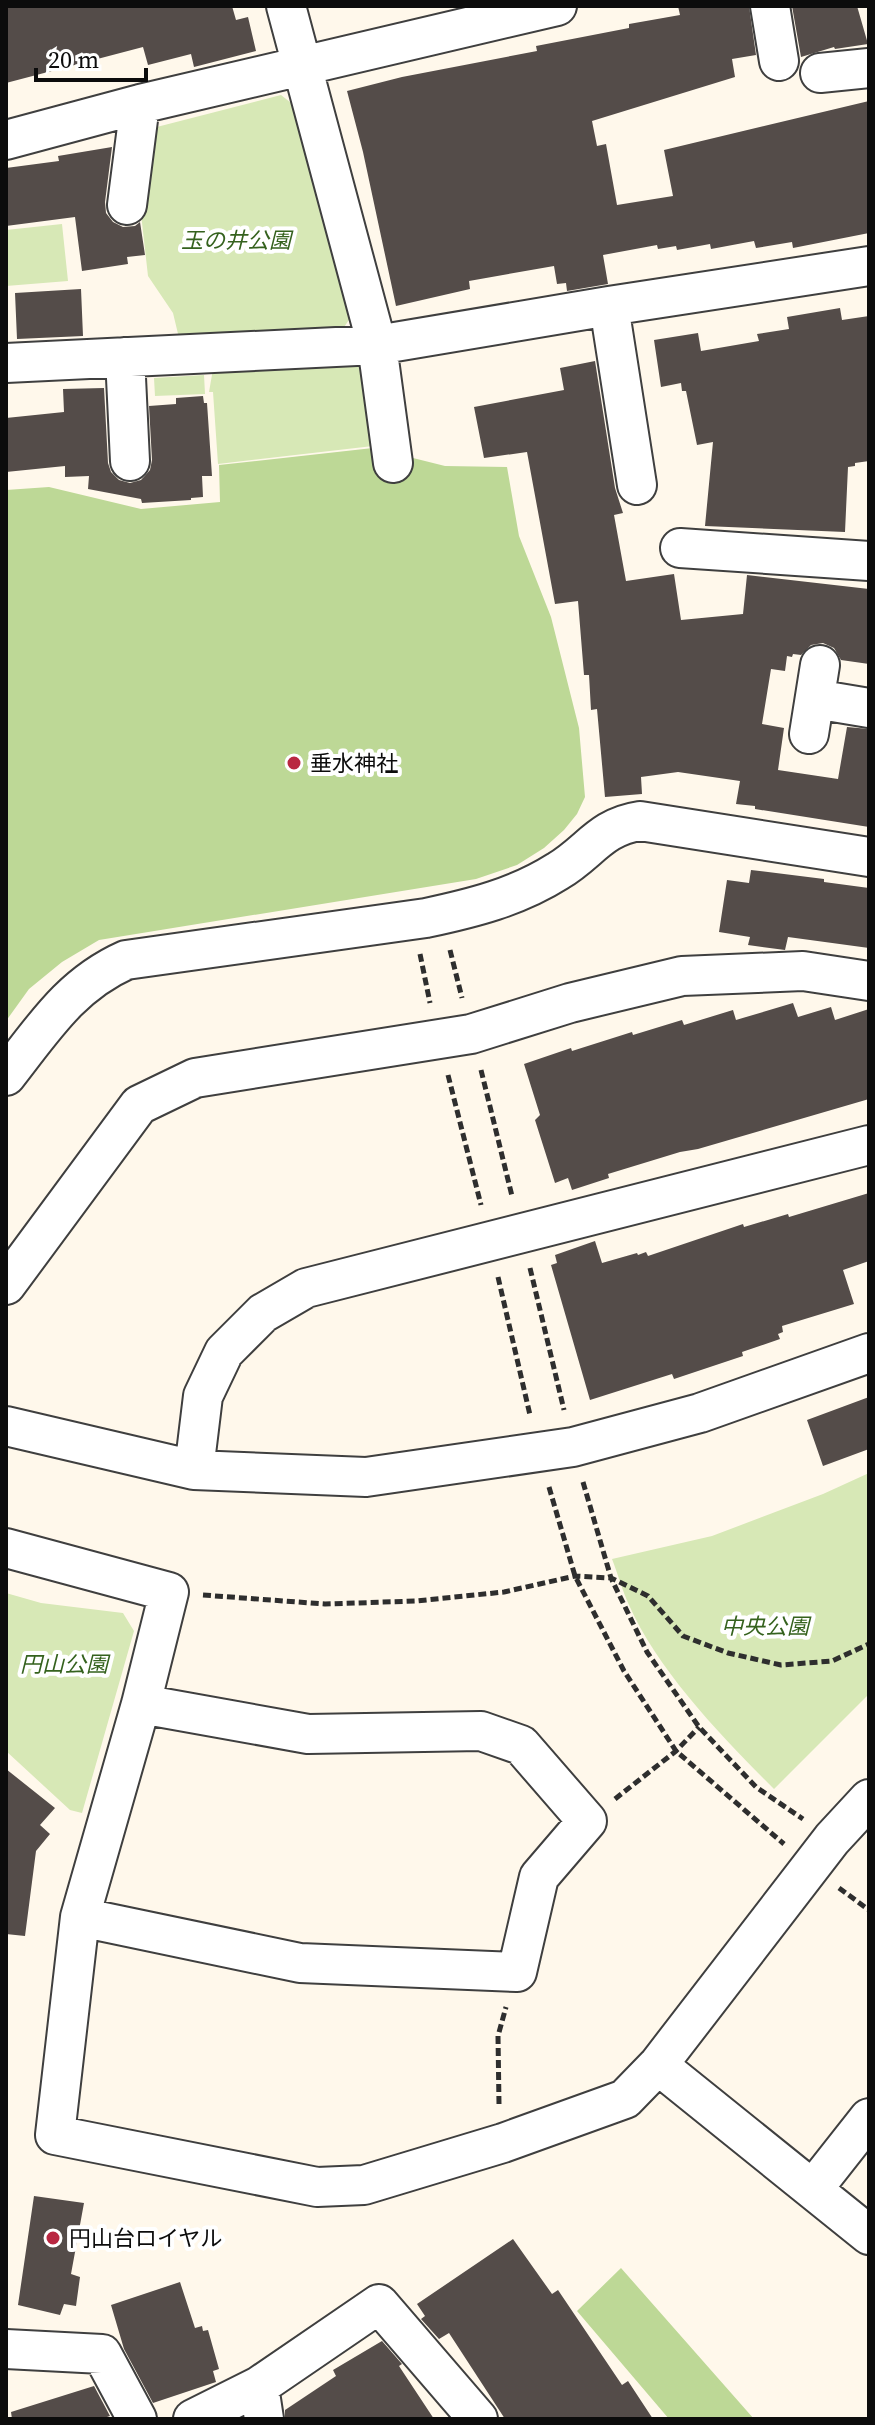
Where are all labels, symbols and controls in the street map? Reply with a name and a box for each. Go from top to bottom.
scale bar [36,32,146,82]
text: 20 m [48,43,99,76]
park label: 玉の井公園 [181,225,294,255]
place label: 垂水神社 [310,748,398,778]
marker: 垂水神社 [285,754,303,772]
park label: 中央公園 [721,1611,812,1641]
park label: 円山公園 [20,1649,111,1679]
place label: 円山台ロイヤル [69,2223,222,2253]
marker: 円山台ロイヤル [44,2229,62,2247]

